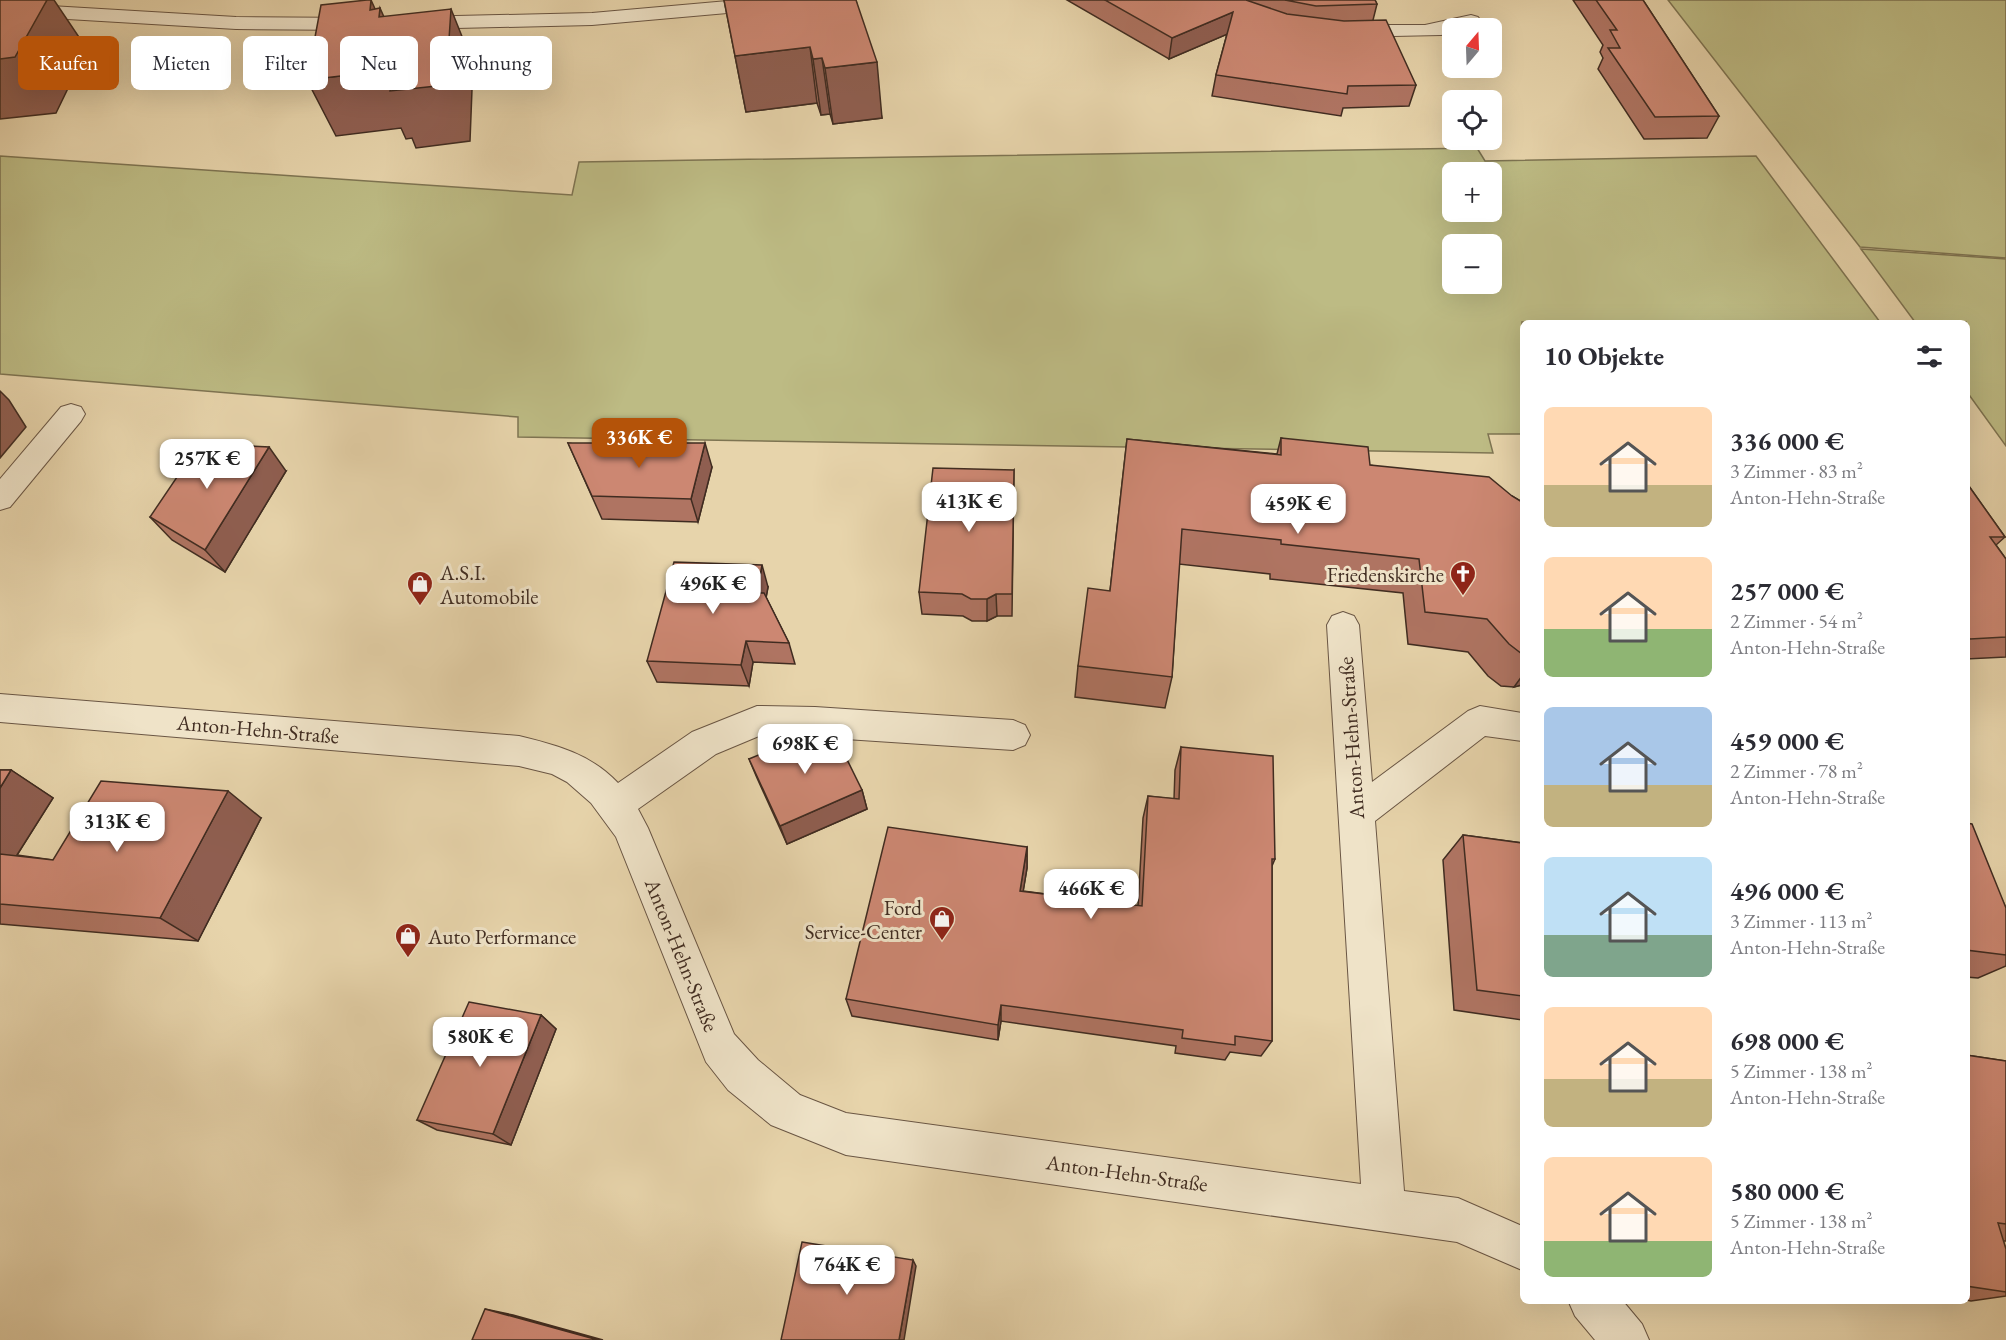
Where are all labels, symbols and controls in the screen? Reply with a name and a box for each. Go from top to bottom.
north arrow [1442,18,1502,78]
map controls [1442,18,1502,294]
chip: Kaufen [18,36,119,90]
chip: Mieten [131,36,231,90]
chip: Filter [243,36,328,90]
chip: Neu [340,36,418,90]
chip: Wohnung [430,36,552,90]
button: locate [1442,90,1502,150]
button: + [1442,162,1502,222]
button: − [1442,234,1502,294]
text: 10 Objekte [1544,339,1664,373]
icon: filters [1913,340,1946,373]
pin: 336K € [590,418,688,469]
text: 336K € [606,424,672,450]
text: 336 000 € [1730,424,1844,458]
icon: home [1592,431,1664,503]
pin: 257K € [158,439,256,490]
text: 257K € [174,445,240,471]
text: 3 Zimmer · 83 m² [1730,458,1863,484]
pin: 413K € [920,482,1018,533]
pin: 459K € [1249,484,1347,535]
text: Anton-Hehn-Straße [1730,484,1885,510]
text: 413K € [936,488,1002,514]
text: 459K € [1265,490,1331,516]
place label: A.S.I. Automobile [439,559,539,610]
church icon: Friedenskirche [1448,559,1478,597]
place label: Friedenskirche [1327,561,1444,588]
pin: 496K € [664,564,762,615]
shop icon: A.S.I. Automobile [405,569,435,607]
text: 496K € [680,570,746,596]
text: 257 000 € [1730,574,1844,608]
icon: home [1592,581,1664,653]
text: 2 Zimmer · 54 m² [1730,608,1863,634]
text: Anton-Hehn-Straße [1730,634,1885,660]
street label: Anton-Hehn-Straße [1332,656,1370,821]
street label: Anton-Hehn-Straße [175,708,340,750]
pin: 698K € [756,724,854,775]
text: 459 000 € [1730,724,1844,758]
text: 698K € [772,730,838,756]
icon: home [1592,731,1664,803]
text: 2 Zimmer · 78 m² [1730,758,1863,784]
text: Anton-Hehn-Straße [1730,784,1885,810]
pin: 313K € [68,802,166,853]
text: 313K € [84,808,150,834]
pin: 466K € [1042,869,1140,920]
street label: Anton-Hehn-Straße [639,874,725,1036]
text: 496 000 € [1730,874,1844,908]
text: 466K € [1058,875,1124,901]
icon: home [1592,881,1664,953]
place label: Ford Service-Center [805,894,922,945]
shop icon: Ford Service-Center [927,904,957,942]
text: 3 Zimmer · 113 m² [1730,908,1873,934]
shop icon: Auto Performance [393,921,423,959]
place label: Auto Performance [427,923,576,950]
text: Anton-Hehn-Straße [1730,934,1885,960]
pin: 580K € [431,1017,529,1068]
text: 580K € [447,1023,513,1049]
text: 698 000 € [1730,1024,1844,1058]
icon: home [1592,1031,1664,1103]
text: 5 Zimmer · 138 m² [1730,1058,1873,1084]
text: Anton-Hehn-Straße [1730,1084,1885,1110]
street label: Anton-Hehn-Straße [1044,1148,1210,1198]
text: 580 000 € [1730,1174,1844,1208]
icon: home [1592,1181,1664,1253]
text: 5 Zimmer · 138 m² [1730,1208,1873,1234]
text: Anton-Hehn-Straße [1730,1234,1885,1260]
pin: 764K € [798,1245,896,1296]
text: 764K € [814,1251,880,1277]

